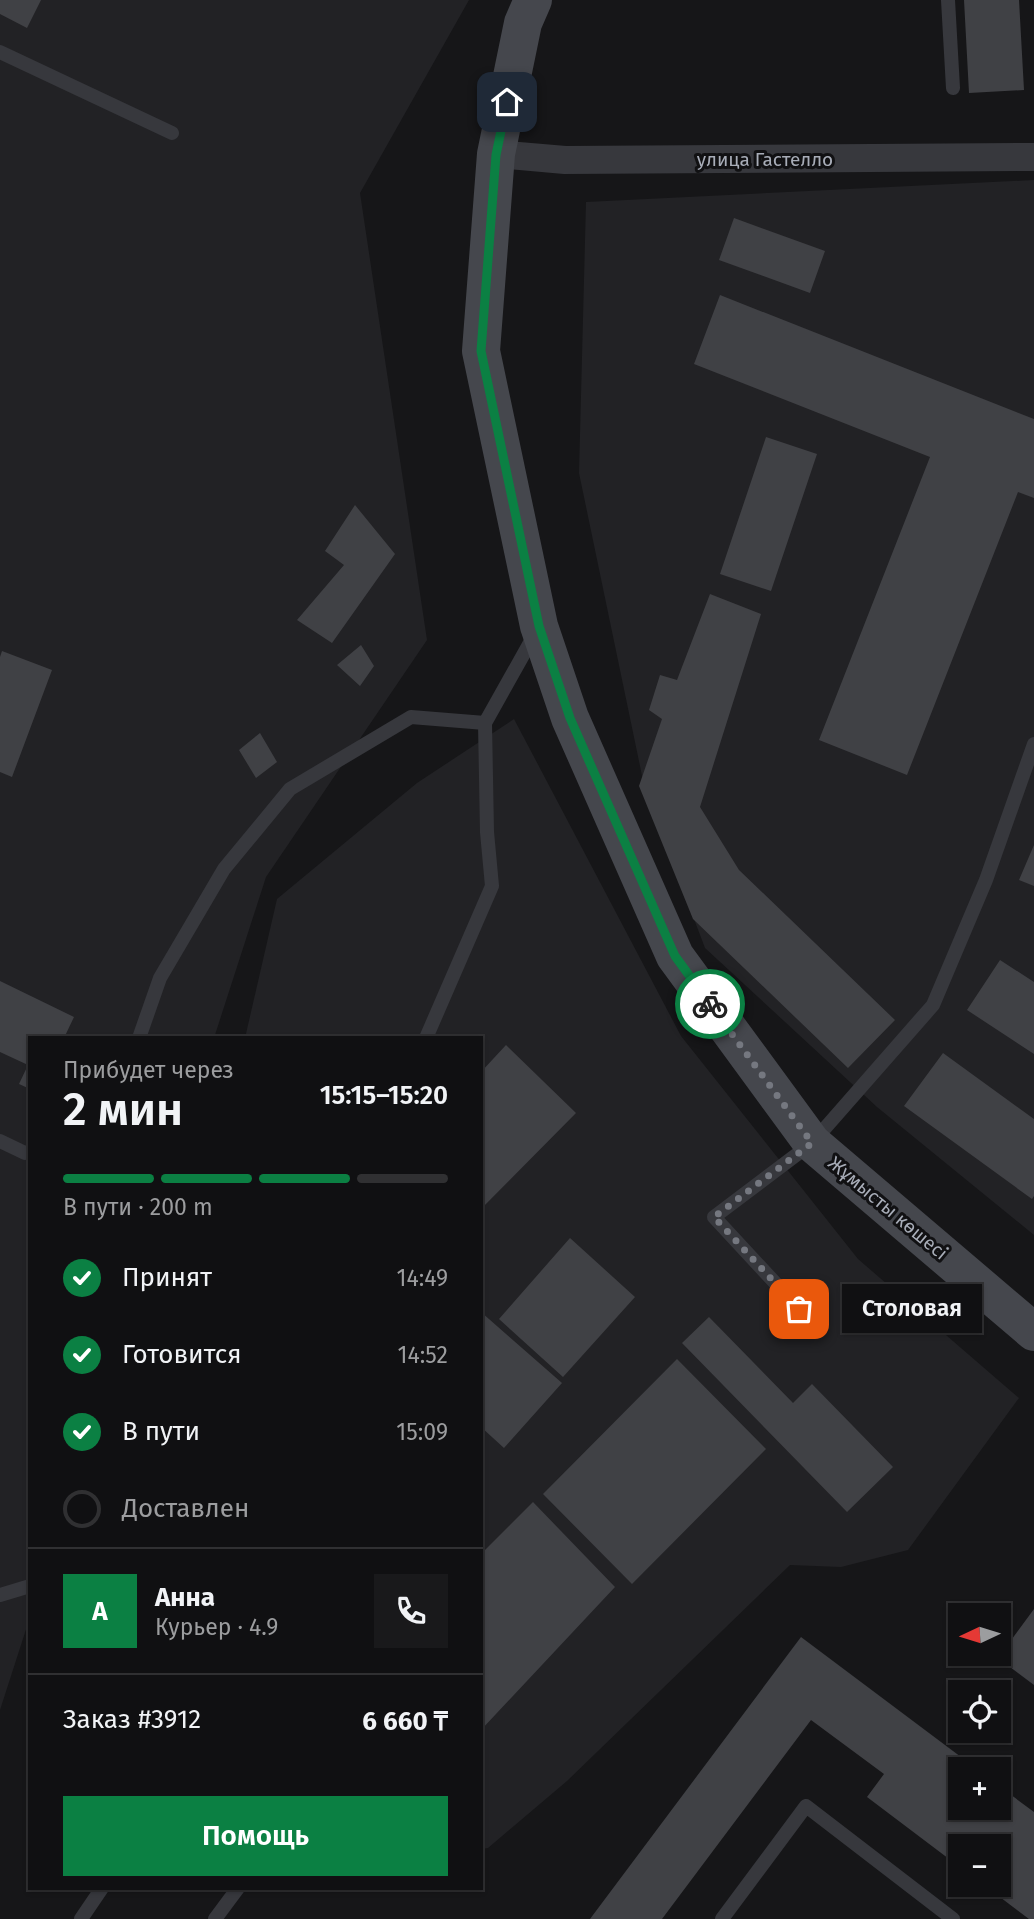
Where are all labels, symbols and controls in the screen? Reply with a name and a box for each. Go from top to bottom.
pin [477,72,537,132]
icon: home [488,83,526,121]
street label: улица Гастелло [697,148,833,171]
courier [675,969,745,1039]
icon: bike [691,985,729,1023]
text: Прибудет через [63,1056,234,1084]
text: 15:15–15:20 [320,1080,448,1111]
text: 2 мин [63,1082,183,1137]
street label: Жұмысты көшесі [824,1151,952,1265]
text: В пути · 200 m [63,1193,213,1221]
icon: check [63,1259,101,1297]
text: Принят [122,1262,212,1293]
text: 14:49 [397,1264,448,1292]
pin [769,1279,829,1339]
callout: Столовая [841,1284,981,1334]
icon: bag [780,1290,818,1328]
text: Столовая [862,1294,962,1322]
icon: check [63,1336,101,1374]
text: Готовится [122,1339,242,1370]
text: 14:52 [398,1341,448,1369]
icon: check [63,1413,101,1451]
text: В пути [122,1416,200,1447]
text: 15:09 [396,1418,448,1446]
text: Доставлен [122,1493,249,1524]
button: phone [374,1574,448,1648]
text: Анна [155,1582,215,1613]
text: А [92,1596,108,1627]
north arrow [948,1603,1012,1666]
map controls [948,1603,1011,1897]
text: Курьер · 4.9 [155,1613,278,1641]
button: locate [948,1680,1011,1743]
text: Заказ #3912 [63,1704,201,1735]
text: 6 660 ₸ [362,1706,448,1737]
button: + [948,1757,1011,1820]
button: Помощь [63,1796,448,1876]
button: − [948,1834,1011,1897]

